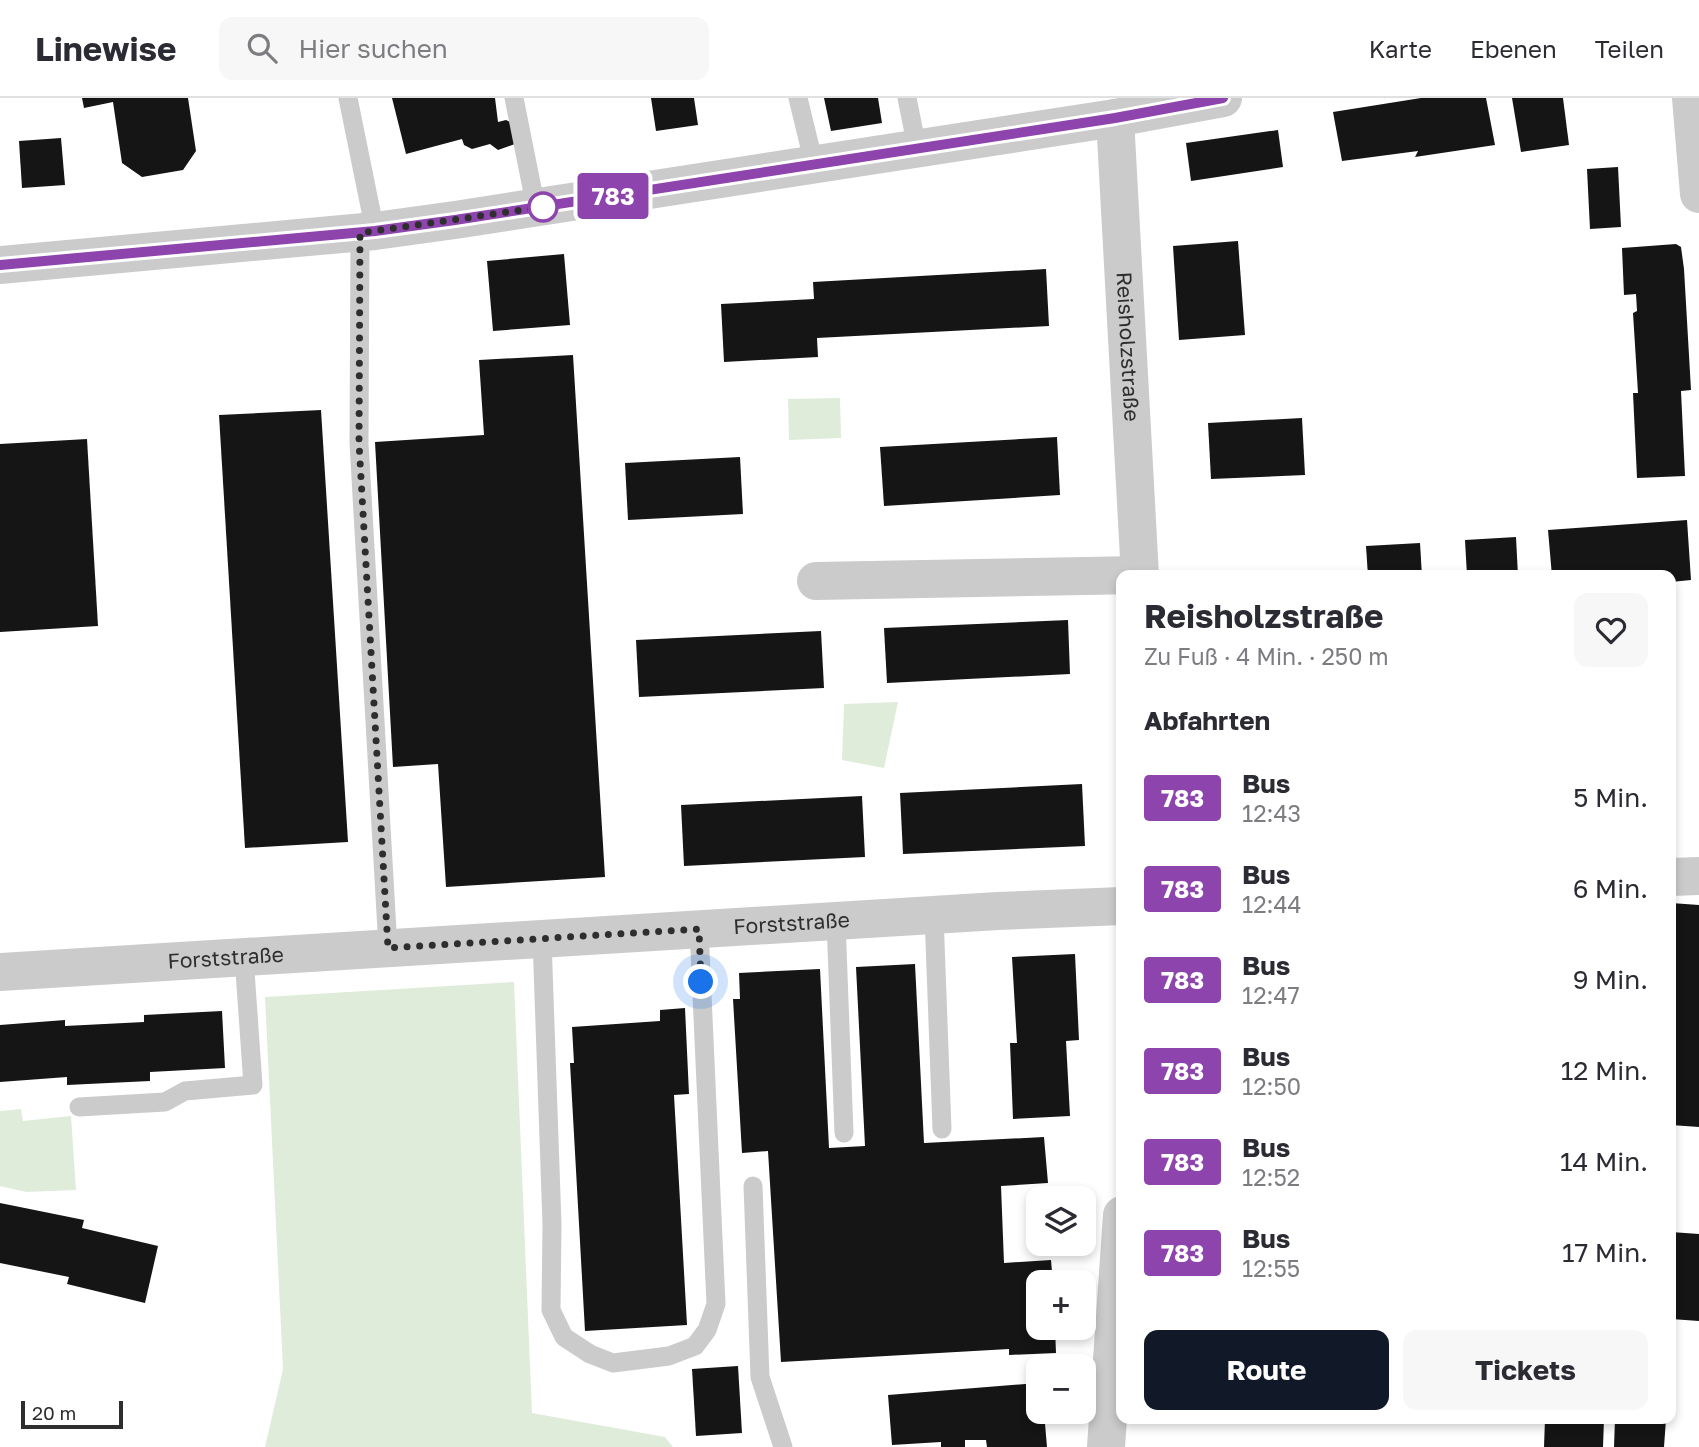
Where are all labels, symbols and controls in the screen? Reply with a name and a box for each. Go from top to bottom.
search box [219,17,709,80]
text: Linewise [35,29,177,68]
icon: search [243,29,281,67]
text: Hier suchen [299,33,448,64]
text: Karte [1369,34,1432,63]
text: Ebenen [1470,34,1557,63]
text: Teilen [1595,34,1664,63]
line badge: 783 [573,173,653,219]
text: 783 [591,181,635,210]
unlabelled marker [528,192,558,222]
street label: Reisholzstraße [1111,271,1146,422]
button: heart [1574,593,1648,667]
text: Reisholzstraße [1144,596,1384,635]
text: Zu Fuß · 4 Min. · 250 m [1144,642,1389,670]
text: Abfahrten [1144,705,1270,736]
text: Bus [1242,768,1290,799]
text: 5 Min. [1573,782,1648,813]
text: 783 [1161,783,1204,812]
text: 12:43 [1242,799,1301,827]
text: Bus [1242,859,1290,890]
text: 6 Min. [1573,873,1648,904]
text: 783 [1161,874,1204,903]
text: 12:44 [1242,890,1301,918]
street label: Forststraße [733,906,850,939]
street label: Forststraße [167,941,284,974]
text: Bus [1242,950,1290,981]
your location [683,964,718,999]
text: 9 Min. [1573,964,1648,995]
text: 783 [1161,965,1204,994]
text: 12:47 [1242,981,1300,1009]
text: Bus [1242,1041,1290,1072]
text: 12 Min. [1561,1055,1648,1086]
text: 783 [1161,1056,1204,1085]
text: 12:50 [1242,1072,1301,1100]
text: Bus [1242,1132,1290,1163]
text: 14 Min. [1560,1146,1648,1177]
text: 783 [1161,1147,1204,1176]
text: 12:52 [1242,1163,1300,1191]
map controls [1026,1186,1096,1424]
button: layers [1026,1186,1096,1256]
text: Bus [1242,1223,1290,1254]
text: 17 Min. [1562,1237,1648,1268]
text: 783 [1161,1238,1204,1267]
text: 12:55 [1242,1254,1300,1282]
button: + [1026,1270,1096,1340]
button: Route [1144,1330,1389,1410]
button: Tickets [1403,1330,1648,1410]
button: − [1026,1354,1096,1424]
scale bar [21,1398,122,1430]
text: 20 m [32,1401,76,1424]

